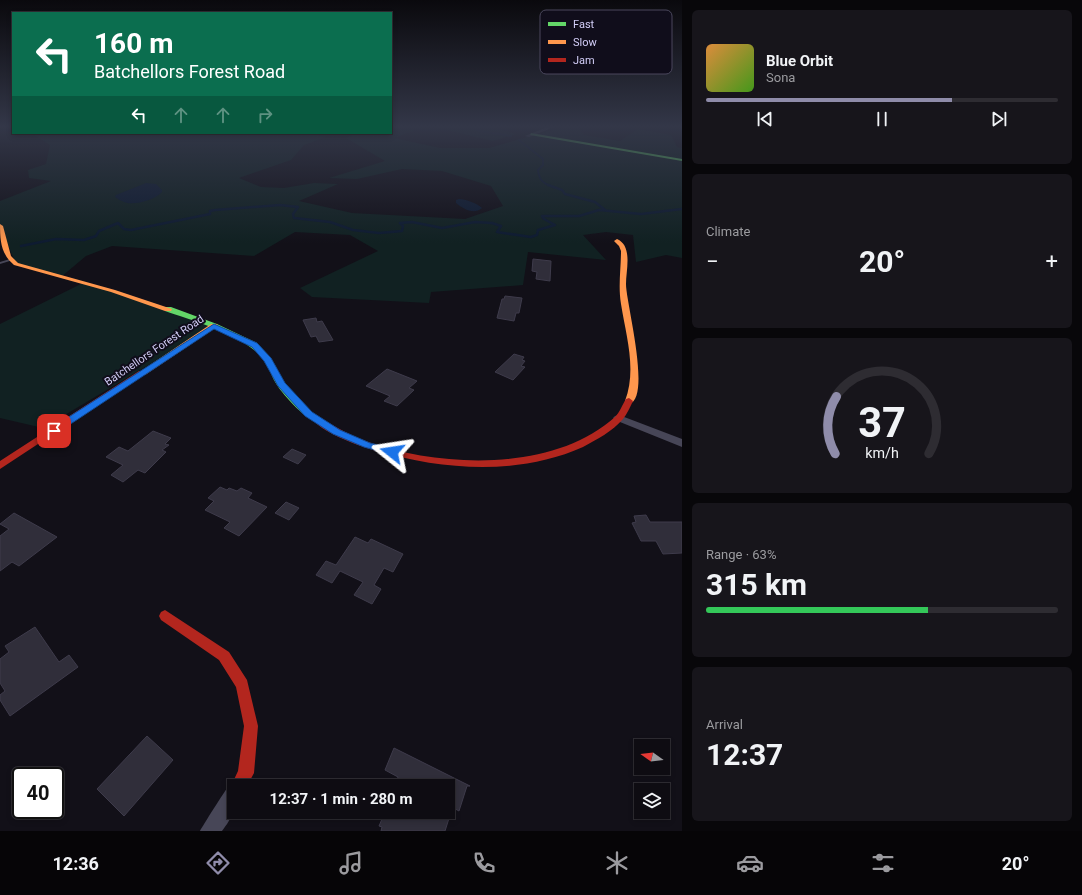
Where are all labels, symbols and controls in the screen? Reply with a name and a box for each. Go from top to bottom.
legend [540,10,672,74]
text: Fast [573,18,595,31]
text: 160 m [94,27,173,60]
icon: left [28,28,80,80]
text: Slow [573,36,597,49]
text: Blue Orbit [766,52,833,70]
text: Jam [573,54,595,67]
text: Batchellors Forest Road [94,61,285,82]
text: Sona [766,70,795,85]
icon: left [128,104,150,126]
icon: ahead [170,104,192,126]
icon: ahead [212,104,234,126]
icon: right [254,104,276,126]
icon: previous [754,108,776,130]
icon: pause [871,108,893,130]
icon: next [988,108,1010,130]
text: Climate [706,224,750,239]
text: 20° [859,244,905,279]
text: − [706,249,719,274]
text: + [1046,249,1058,274]
street label: Batchellors Forest Road [102,312,206,388]
text: 37 [858,397,906,446]
pin [37,414,71,448]
icon: arrive [43,420,65,442]
position arrow [371,431,413,473]
text: km/h [865,444,899,460]
text: Range · 63% [706,547,776,562]
text: 315 km [706,567,807,602]
text: Arrival [706,717,743,732]
text: 12:37 [706,737,783,772]
north arrow [634,739,670,775]
map controls [634,739,670,819]
speed limit sign: 40 [12,767,64,819]
button: layers [634,783,670,819]
text: 12:37 · 1 min · 280 m [270,790,412,808]
icon: directions [204,849,232,877]
icon: music [337,849,365,877]
icon: phone [470,849,498,877]
icon: climate [603,849,631,877]
icon: car [736,849,764,877]
icon: filters [869,849,897,877]
text: 12:36 [52,853,99,874]
text: 20° [1002,853,1029,874]

